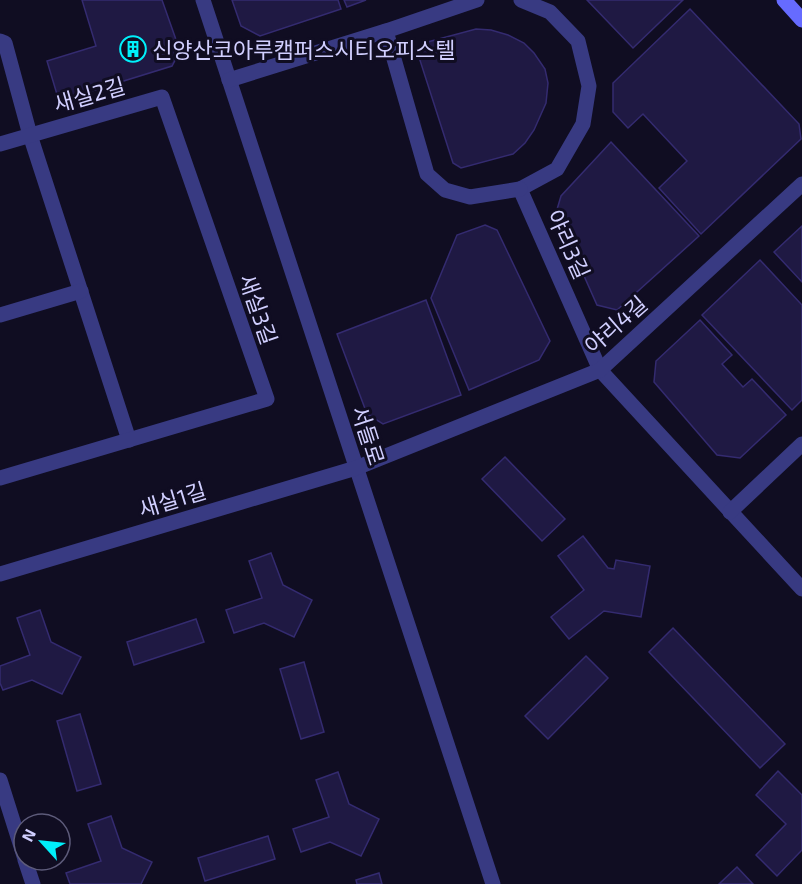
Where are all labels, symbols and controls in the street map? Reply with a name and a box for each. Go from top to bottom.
building icon: 신양산코아루캠퍼스시티오피스텔 [118,34,148,64]
place label: 신양산코아루캠퍼스시티오피스텔 [152,36,456,62]
street label: 새실2길 [50,71,128,117]
street label: 야리3길 [542,205,596,283]
street label: 새실3길 [235,270,283,348]
street label: 야리4길 [578,290,652,358]
street label: 서들로 [347,402,391,468]
street label: 새실1길 [135,476,209,522]
north arrow [12,812,72,872]
text: N [17,825,39,844]

